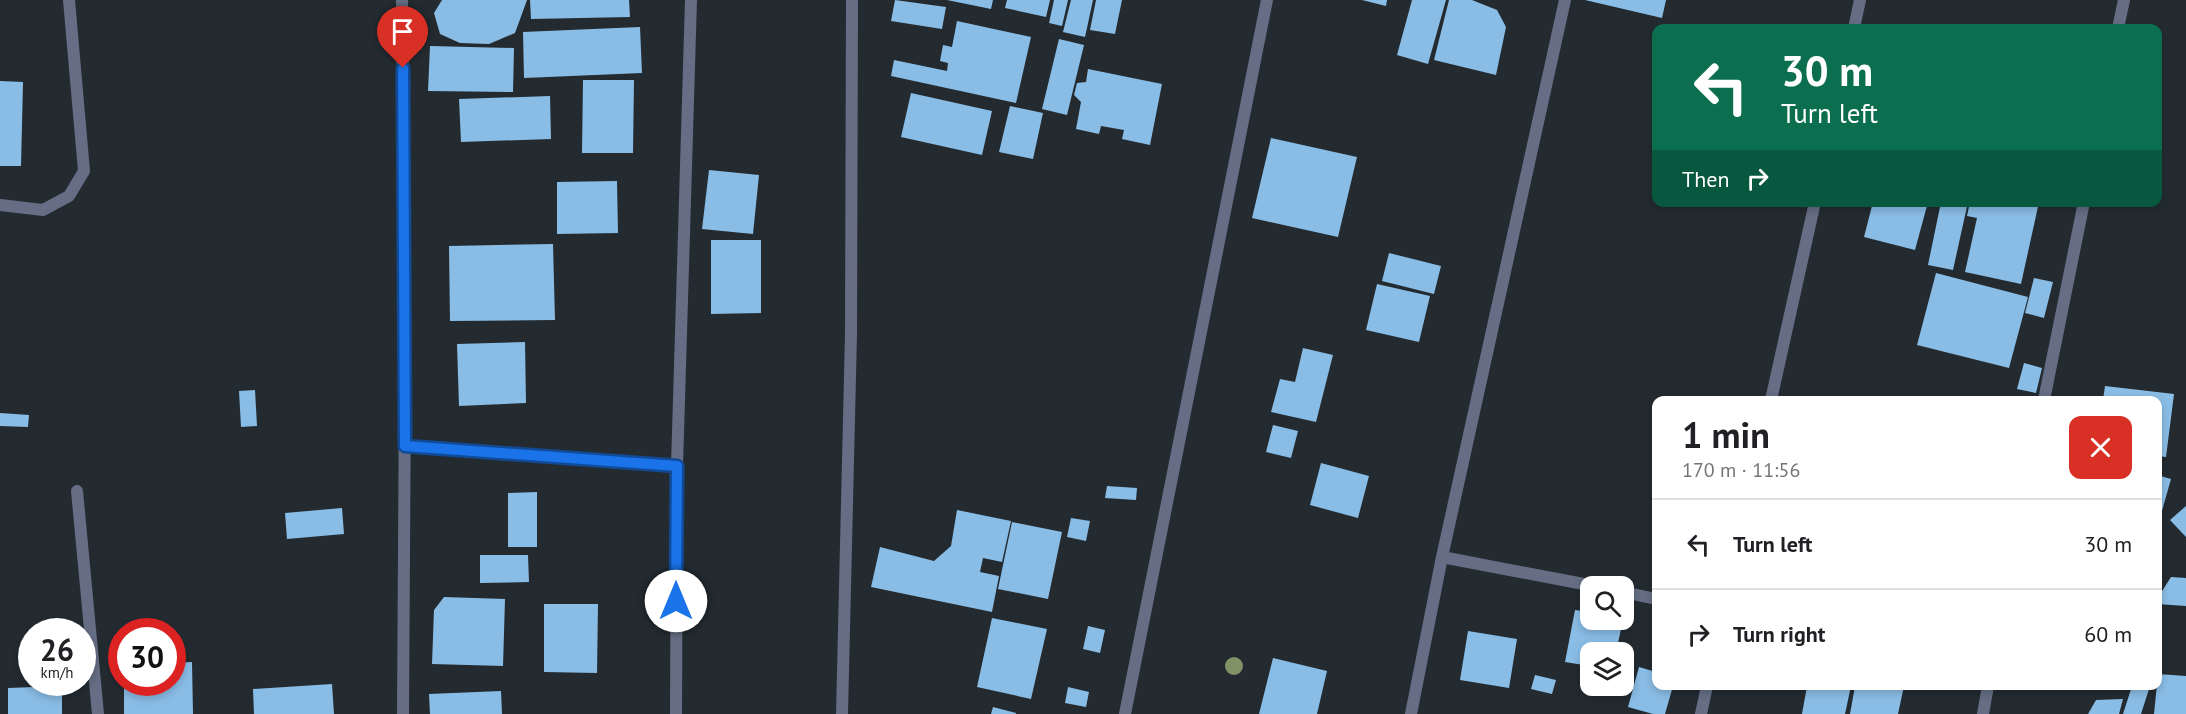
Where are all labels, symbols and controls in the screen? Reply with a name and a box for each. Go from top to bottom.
pin [377,6,428,68]
icon: arrive [386,15,419,48]
text: 30 m [1781,43,1873,98]
icon: left [1682,48,1760,126]
text: Turn left [1781,96,1878,130]
icon: right [1741,162,1774,195]
text: Then [1682,165,1729,193]
text: 1 min [1682,411,1770,458]
button: close [2069,416,2132,479]
text: 170 m · 11:56 [1682,457,1800,483]
icon: left [1682,528,1715,561]
text: Turn left [1733,530,1813,558]
text: 30 m [2084,530,2132,558]
position arrow [644,569,708,633]
map controls [1580,576,1634,696]
button: search [1580,576,1634,630]
speed limit sign: 30 [108,618,186,696]
icon: right [1682,618,1715,651]
text: Turn right [1733,620,1825,648]
text: 60 m [2084,620,2132,648]
text: 26 [40,630,74,669]
button: layers [1580,642,1634,696]
text: km/h [41,663,73,682]

